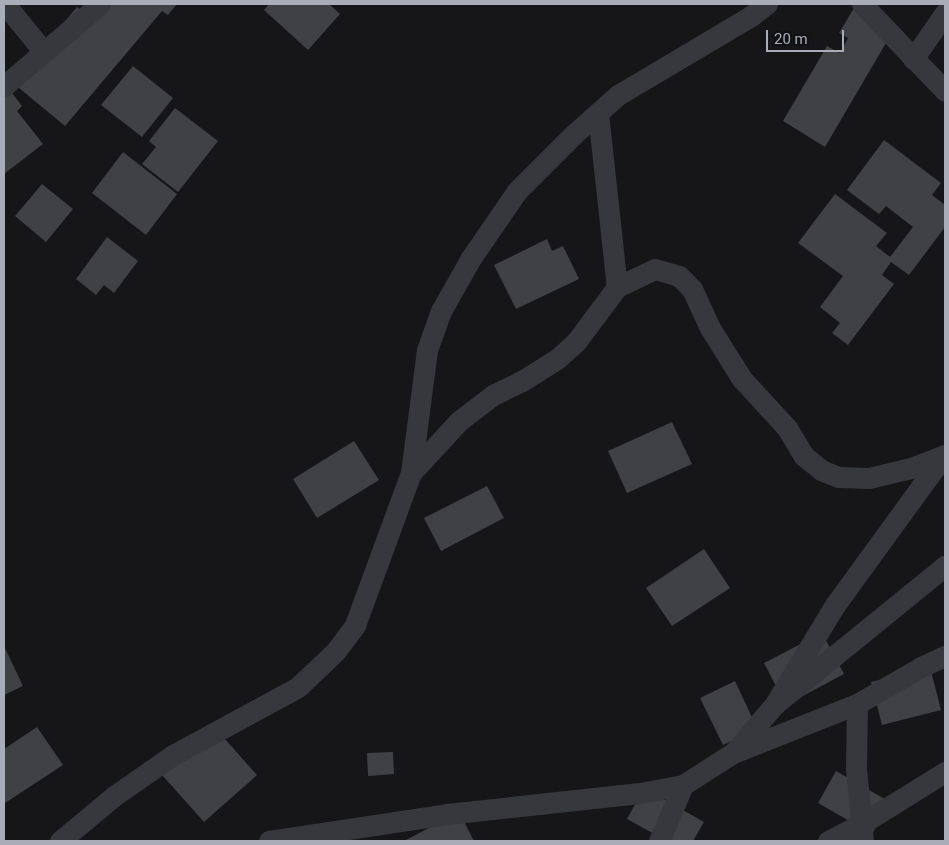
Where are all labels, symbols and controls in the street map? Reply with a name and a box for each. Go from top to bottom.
scale bar [769,20,846,52]
text: 20 m [774,30,808,48]

